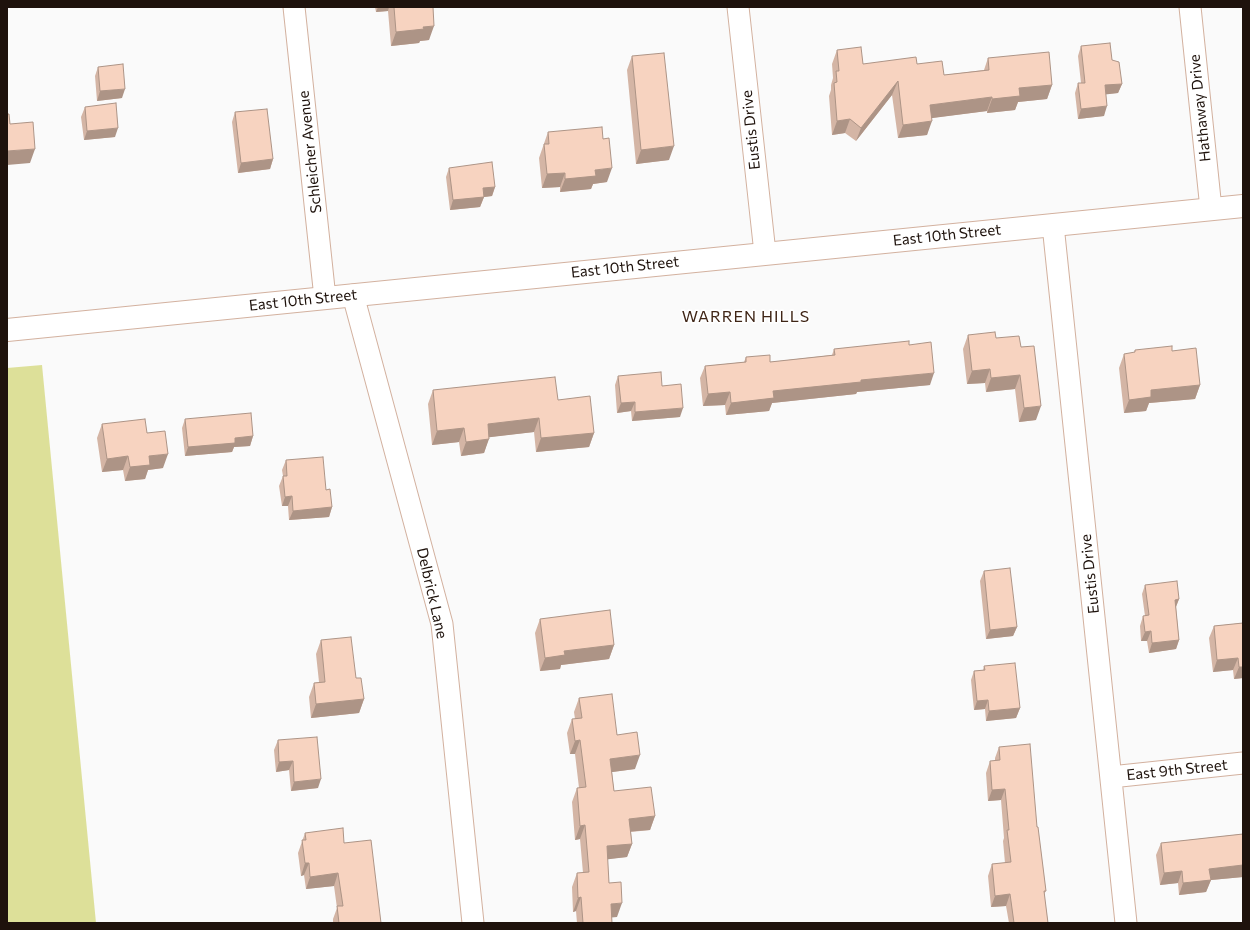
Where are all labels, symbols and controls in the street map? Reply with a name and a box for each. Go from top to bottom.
street label: Hathaway Drive [1185,53,1215,163]
street label: Eustis Drive [738,89,764,171]
street label: Schleicher Avenue [295,90,325,214]
street label: East 10th Street [892,220,1002,250]
street label: East 10th Street [570,252,680,282]
street label: East 10th Street [248,285,358,315]
district label: WARREN HILLS [682,307,810,327]
street label: Eustis Drive [1077,533,1103,615]
street label: Delbrick Lane [413,546,451,640]
street label: East 9th Street [1126,756,1228,784]

